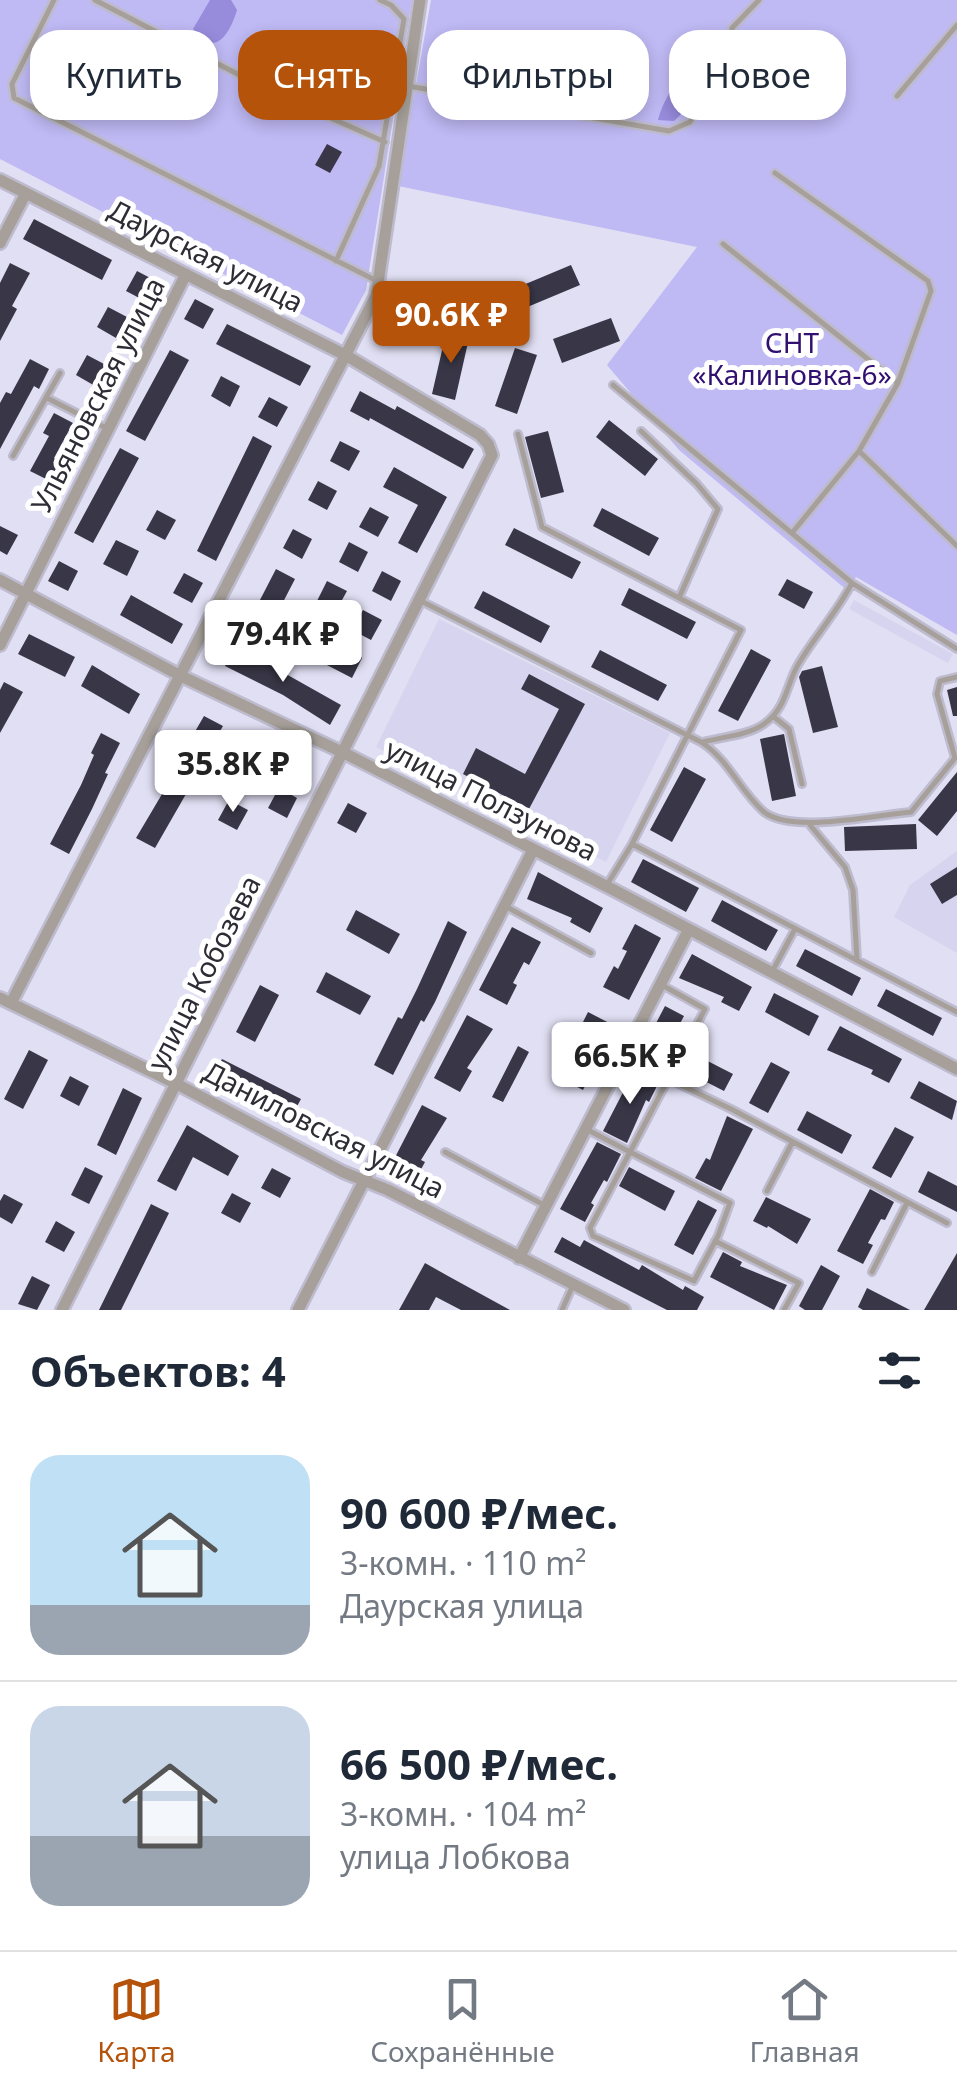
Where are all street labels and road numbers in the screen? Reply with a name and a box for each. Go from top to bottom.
street label: Даурская улица [103,190,310,320]
street label: Ульяновская улица [21,270,173,519]
street label: улица Ползунова [379,729,604,869]
street label: улица Кобозева [138,869,269,1077]
street label: Даниловская улица [197,1052,452,1206]

